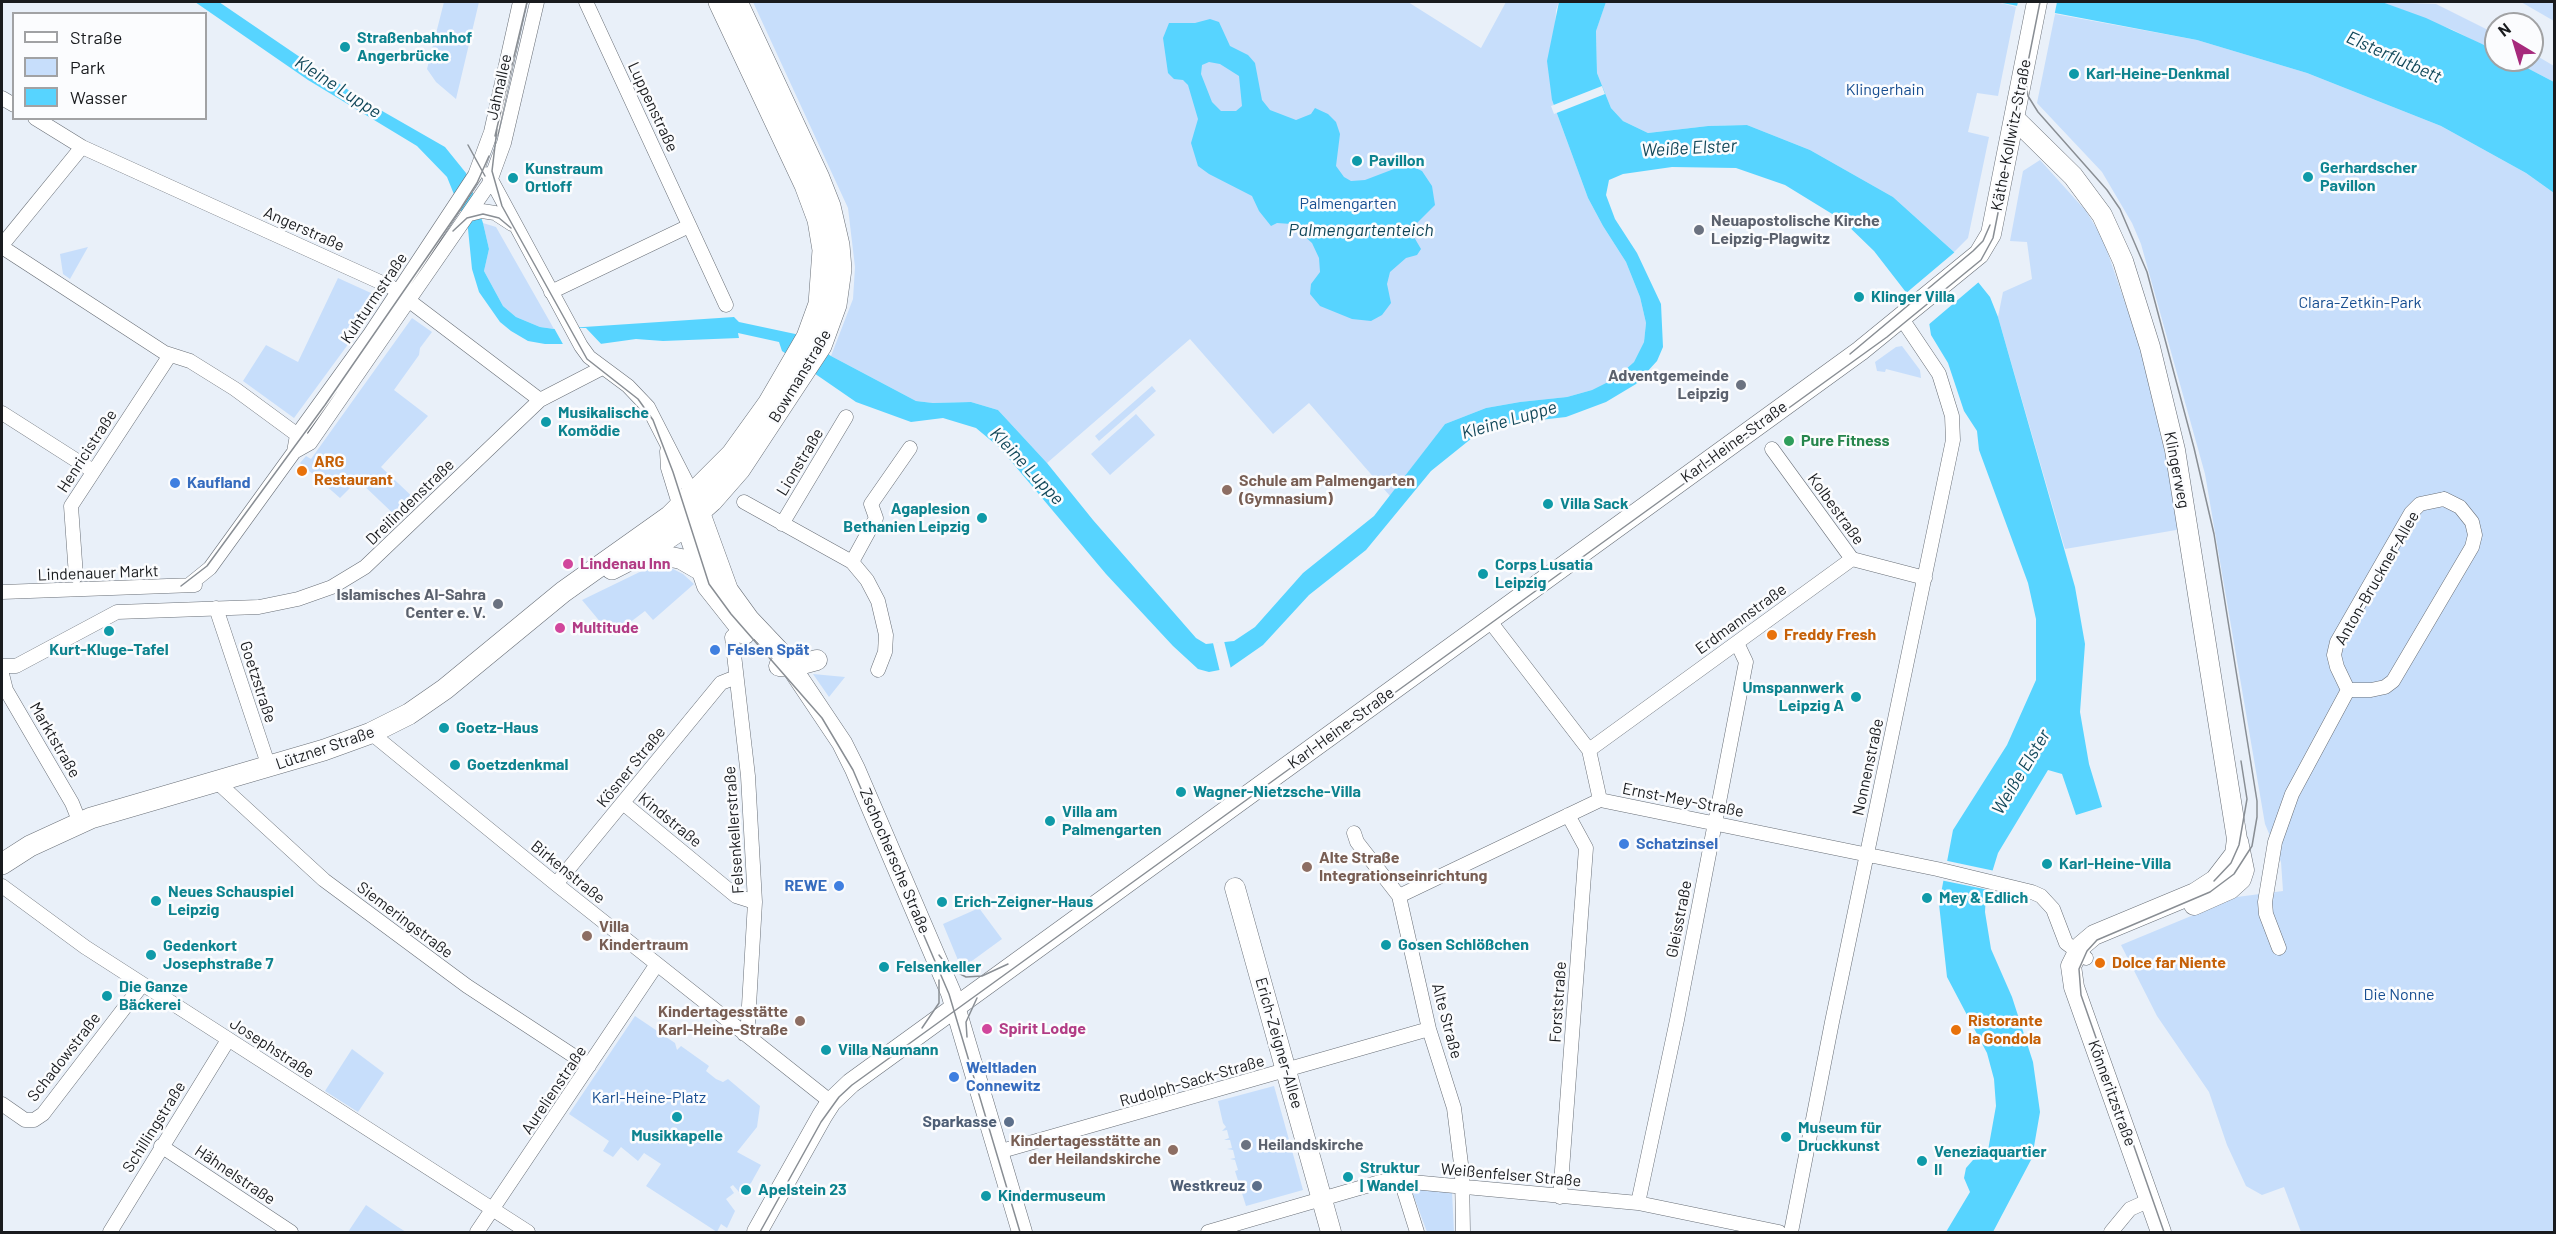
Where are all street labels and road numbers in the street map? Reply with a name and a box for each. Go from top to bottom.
street label: Jahnallee [482,52,516,122]
street label: Käthe-Kollwitz-Straße [1987,58,2035,212]
street label: Luppenstraße [624,59,682,155]
street label: Angerstraße [261,203,347,255]
street label: Kuhturmstraße [337,249,411,347]
street label: Bowmanstraße [765,326,835,426]
street label: Karl-Heine-Straße [1677,397,1791,487]
street label: Henricistraße [53,406,121,496]
street label: Lionstraße [772,425,828,499]
street label: Klingerweg [2160,430,2194,510]
street label: Dreilindenstraße [362,455,458,549]
street label: Kolbestraße [1804,469,1868,549]
street label: Anton-Bruckner-Allee [2331,508,2423,648]
street label: Lindenauer Markt [37,561,159,585]
street label: Erdmannstraße [1692,580,1790,658]
street label: Goetzstraße [236,639,280,725]
street label: Karl-Heine-Straße [1284,683,1398,773]
street label: Marktstraße [26,699,84,781]
street label: Nonnenstraße [1848,717,1888,817]
street label: Lützner Straße [273,722,377,774]
street label: Kösner Straße [593,723,669,811]
street label: Felsenkellerstraße [720,765,748,895]
street label: Ernst-Mey-Straße [1621,779,1745,821]
street label: Zschochersche Straße [856,785,934,937]
street label: Kindstraße [634,789,706,851]
street label: Birkenstraße [527,836,609,908]
street label: Siemeringstraße [353,878,457,962]
street label: Gleisstraße [1662,879,1696,959]
street label: Forststraße [1546,961,1570,1043]
street label: Erich-Zeigner-Allee [1251,975,1307,1111]
street label: Alte Straße [1428,981,1466,1061]
street label: Schadowstraße [23,1009,105,1105]
street label: Josephstraße [226,1014,318,1082]
street label: Könneritzstraße [2084,1037,2140,1149]
street label: Aurelienstraße [517,1042,591,1138]
street label: Rudolph-Sack-Straße [1117,1051,1267,1111]
street label: Schillingstraße [118,1078,190,1176]
street label: Hähnelstraße [191,1141,279,1209]
street label: Weißenfelser Straße [1440,1159,1582,1191]

